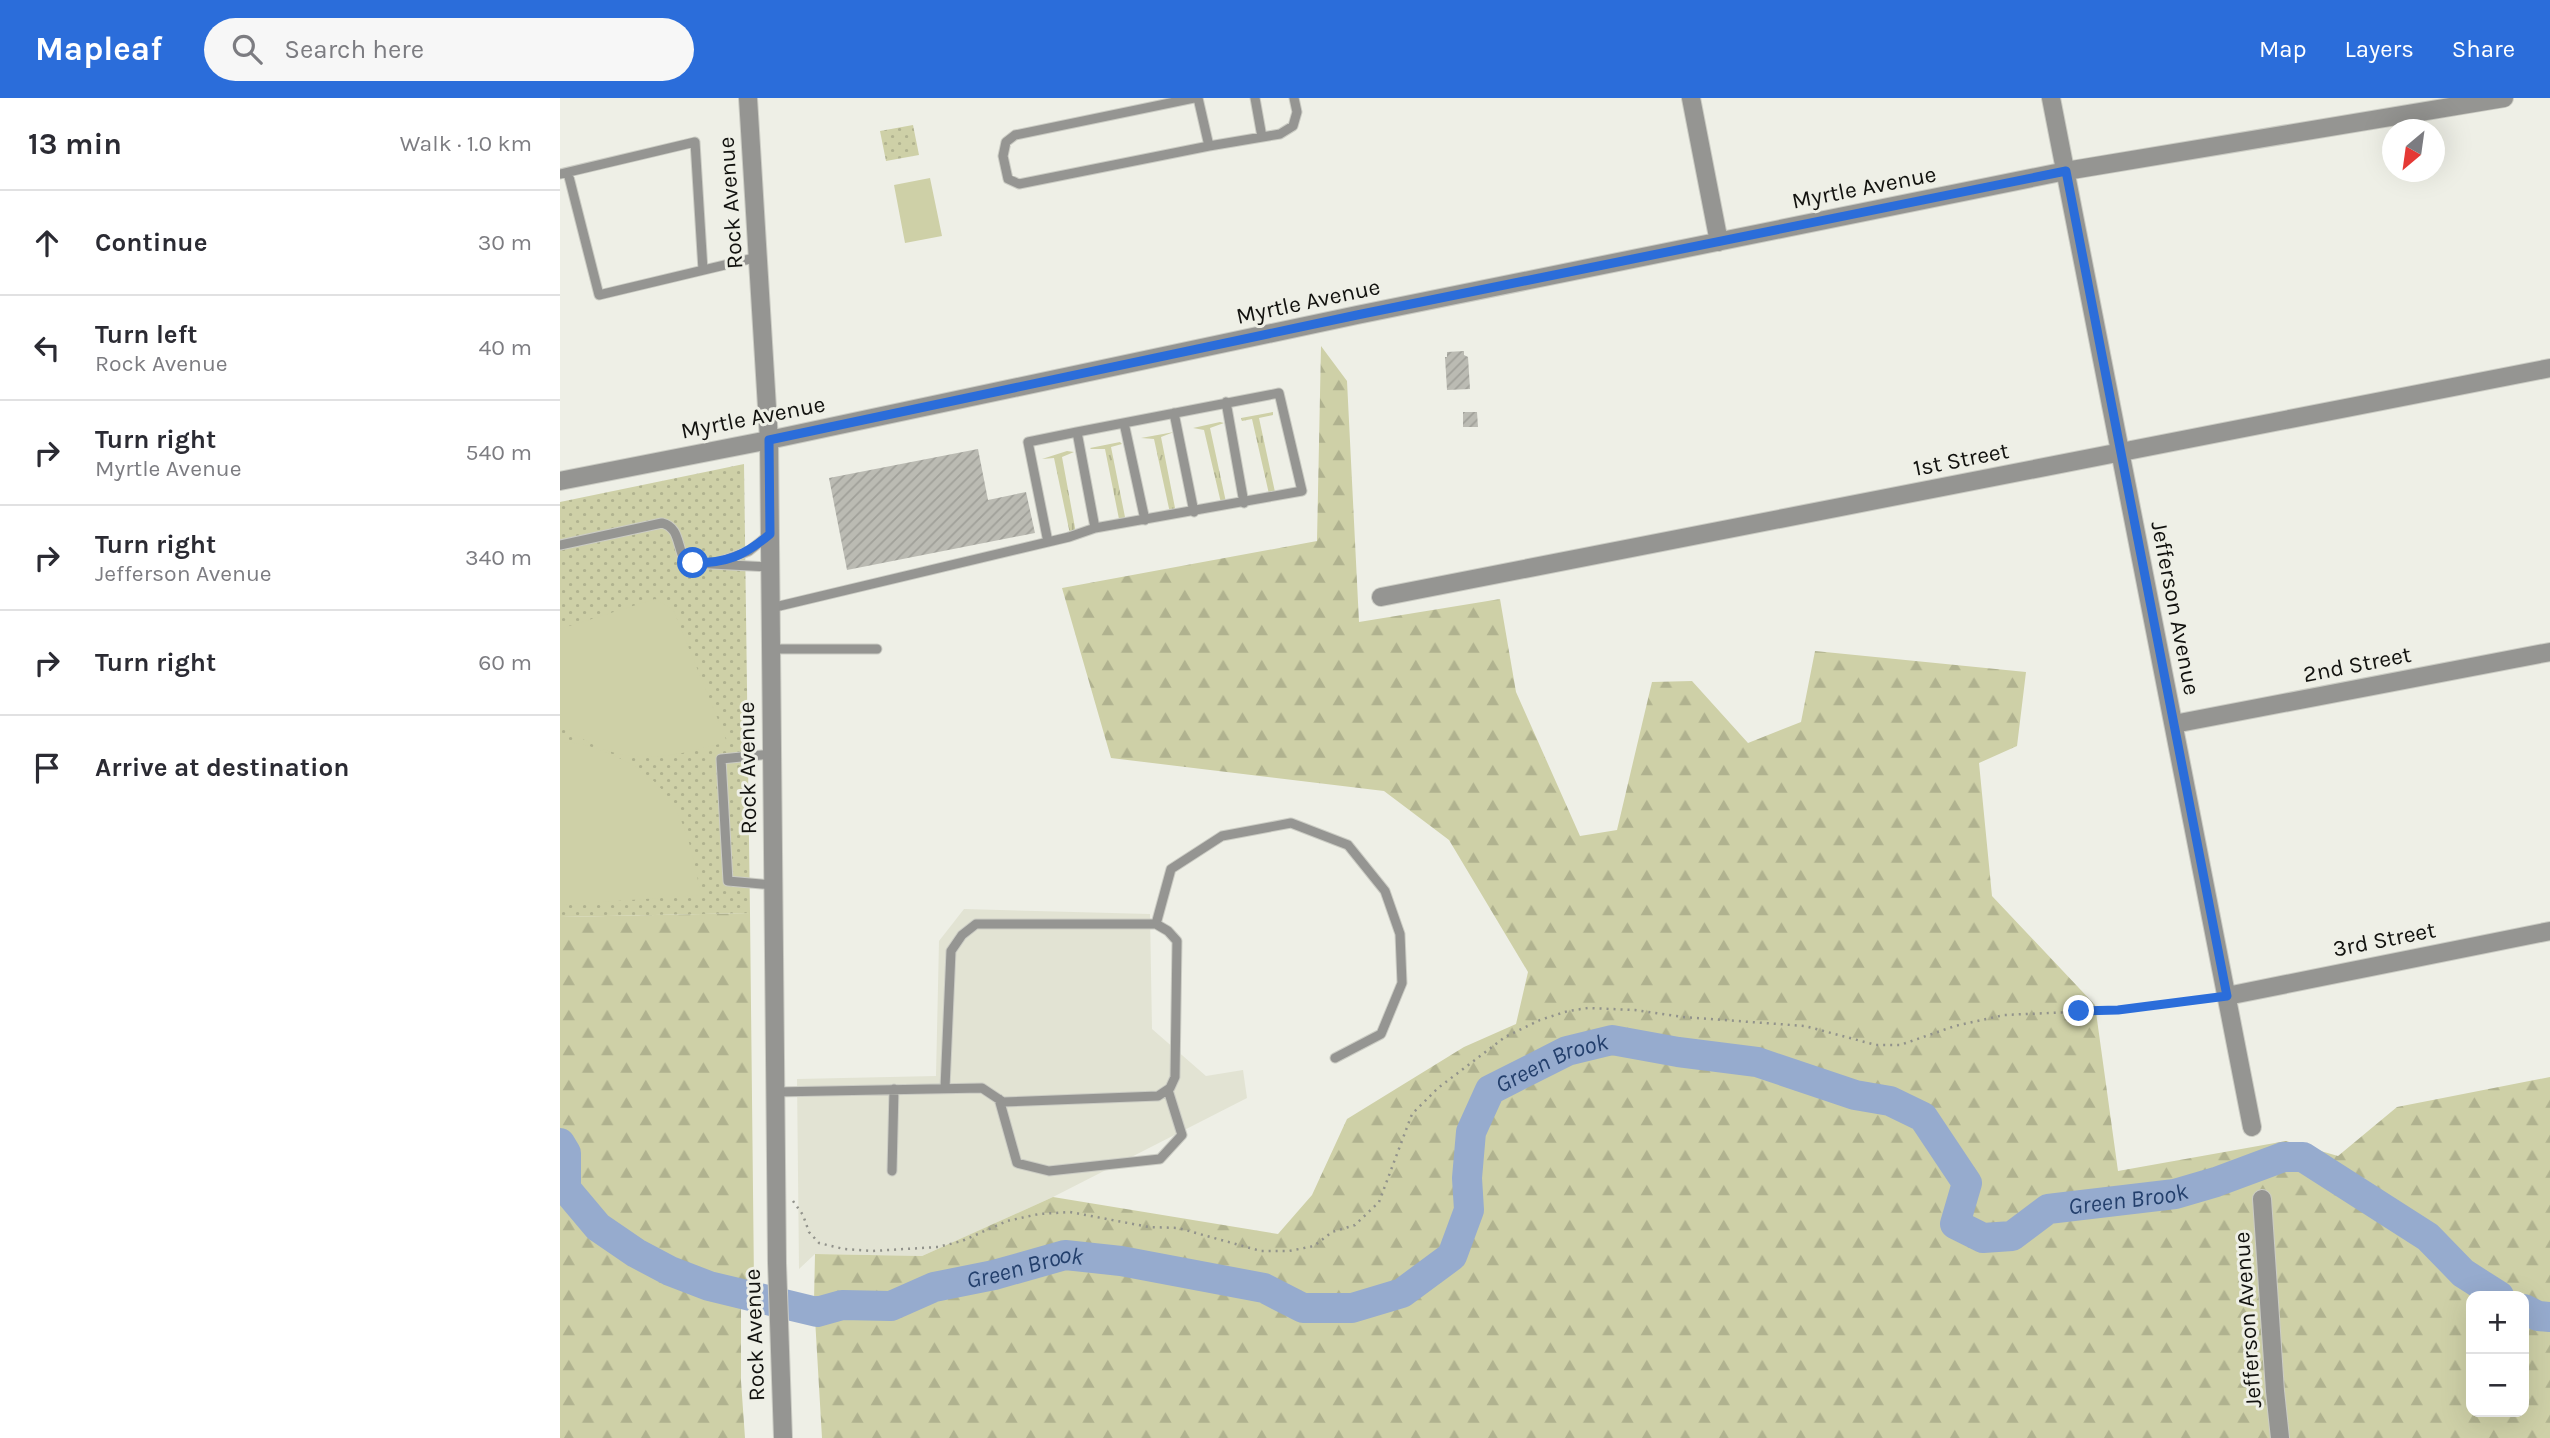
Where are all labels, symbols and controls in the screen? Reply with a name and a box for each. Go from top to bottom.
search box [204,18,694,81]
text: Mapleaf [35,30,162,68]
icon: search [228,30,266,68]
text: Search here [284,34,424,65]
text: Map [2259,35,2307,63]
text: Layers [2345,35,2414,63]
text: Share [2452,35,2515,63]
north arrow [2382,119,2445,182]
text: 13 min [28,126,122,162]
text: Walk · 1.0 km [400,130,532,157]
street label: Rock Avenue [712,136,749,270]
street label: Myrtle Avenue [1790,160,1939,215]
icon: ahead [28,224,66,262]
text: Continue [95,227,207,258]
text: 30 m [478,229,532,256]
street label: Myrtle Avenue [1234,273,1383,330]
text: Turn left [95,319,197,350]
icon: left [28,329,66,367]
text: 40 m [479,334,532,361]
text: Rock Avenue [95,350,228,377]
street label: Myrtle Avenue [679,390,828,445]
text: Turn right [95,424,216,455]
icon: right [28,434,66,472]
street label: 1st Street [1911,437,2012,482]
text: 540 m [466,439,532,466]
text: Myrtle Avenue [95,455,242,482]
street label: Jefferson Avenue [2145,519,2206,697]
text: Turn right [95,529,216,560]
icon: right [28,539,66,577]
text: 340 m [465,544,532,571]
route start [677,547,708,578]
text: Jefferson Avenue [95,560,272,587]
street label: 2nd Street [2301,641,2414,688]
icon: right [28,644,66,682]
text: Turn right [95,647,216,678]
text: 60 m [478,649,532,676]
street label: Rock Avenue [733,701,762,835]
icon: arrive [28,749,66,787]
text: Arrive at destination [95,752,349,783]
street label: 3rd Street [2330,916,2438,963]
route end [2063,995,2094,1026]
water label: Green Brook [1491,1027,1612,1099]
water label: Green Brook [2067,1177,2192,1221]
street label: Jefferson Avenue [2228,1231,2267,1409]
water label: Green Brook [964,1240,1086,1294]
street label: Rock Avenue [739,1268,770,1402]
map controls [2466,1291,2529,1417]
button: + [2466,1291,2529,1354]
button: − [2466,1354,2529,1417]

